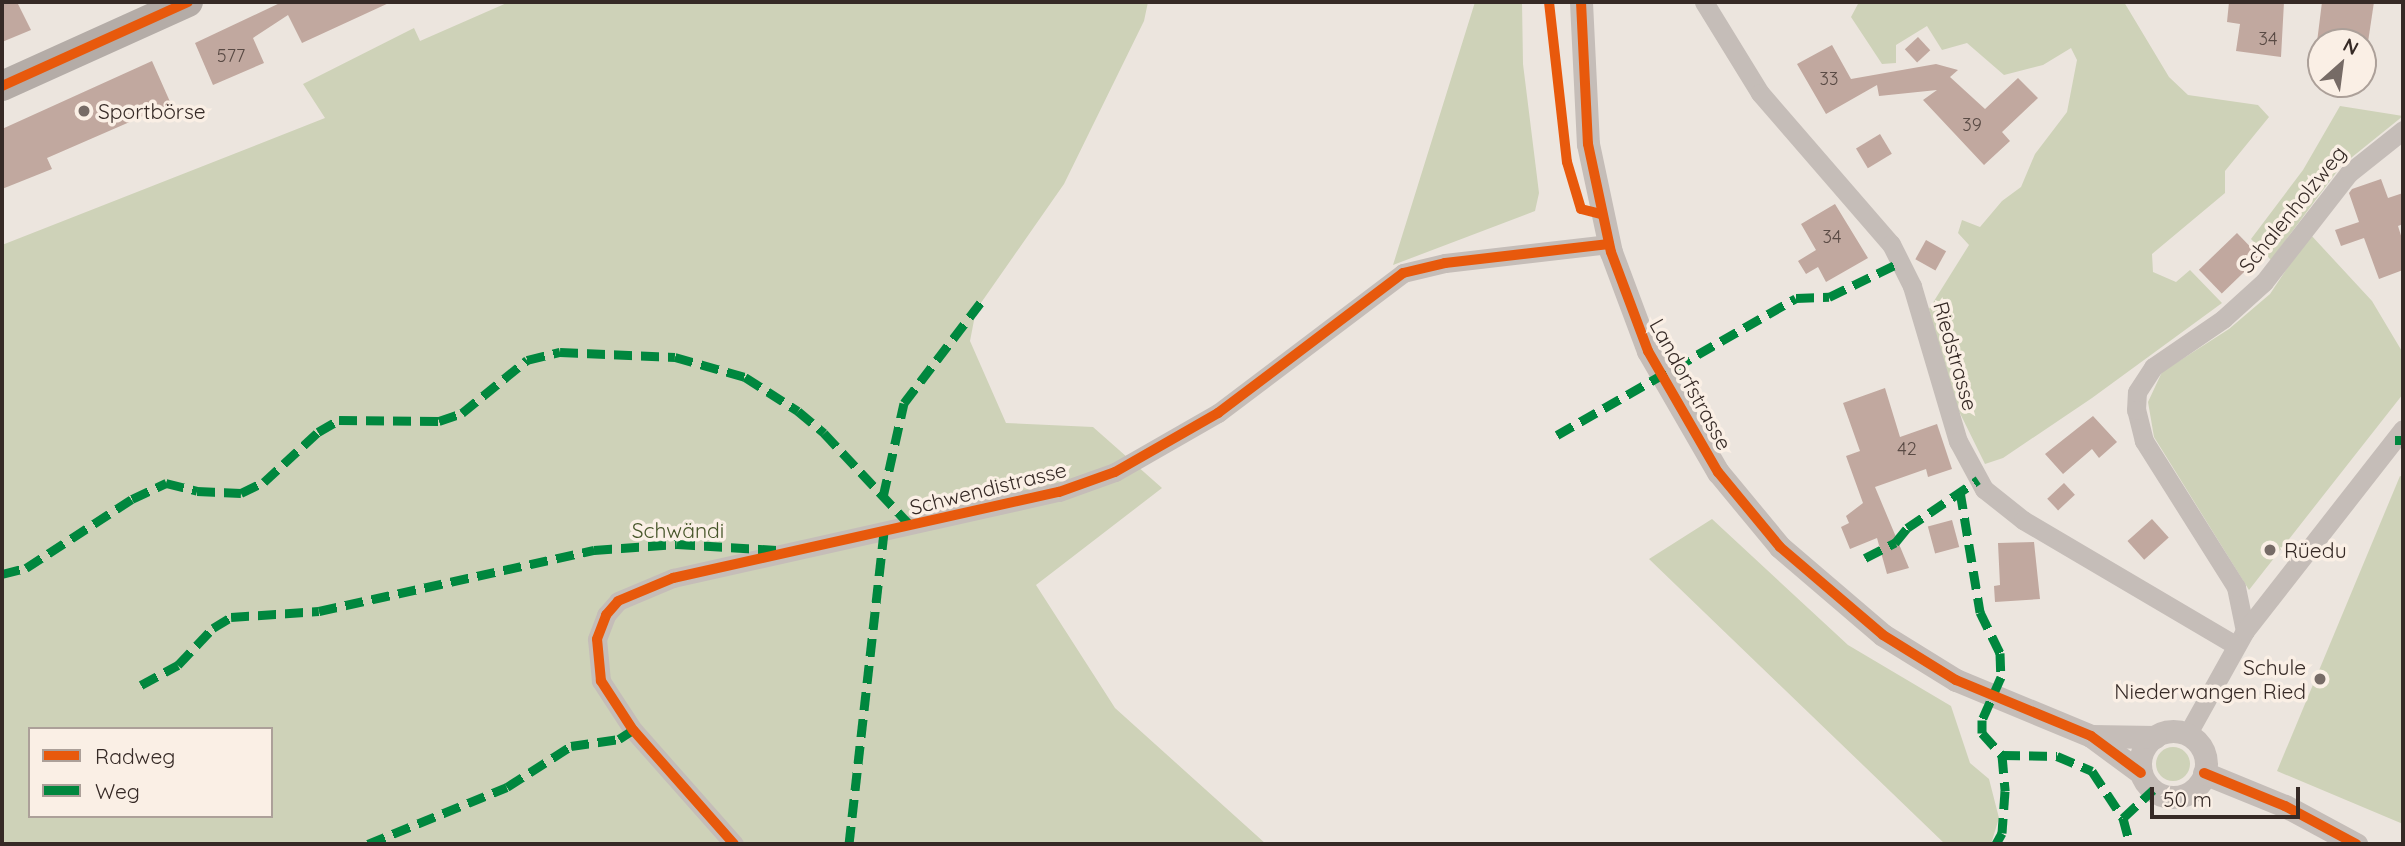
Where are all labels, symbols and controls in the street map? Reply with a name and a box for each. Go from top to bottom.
house number: 34 [2259,28,2277,50]
north arrow [2307,28,2377,98]
text: N [2339,32,2363,60]
house number: 577 [217,45,245,67]
house number: 33 [1820,68,1838,90]
place label: Sportbörse [98,98,206,124]
marker: Sportbörse [76,103,92,119]
house number: 39 [1962,114,1982,136]
street label: Schalenholzweg [2233,140,2351,278]
house number: 34 [1823,226,1841,248]
street label: Riedstrasse [1928,299,1984,413]
street label: Landorfstrasse [1645,314,1737,454]
house number: 42 [1897,438,1917,460]
street label: Schwendistrasse [907,456,1069,520]
park label: Schwändi [632,517,724,543]
place label: Rüedu [2284,537,2347,563]
marker: Rüedu [2262,542,2278,558]
place label: Schule Niederwangen Ried [2114,654,2306,704]
marker: Schule Niederwangen Ried [2312,671,2328,687]
legend [28,727,273,818]
text: Radweg [95,743,175,769]
scale bar [2153,772,2304,816]
text: Weg [95,778,140,804]
text: 50 m [2163,786,2212,812]

